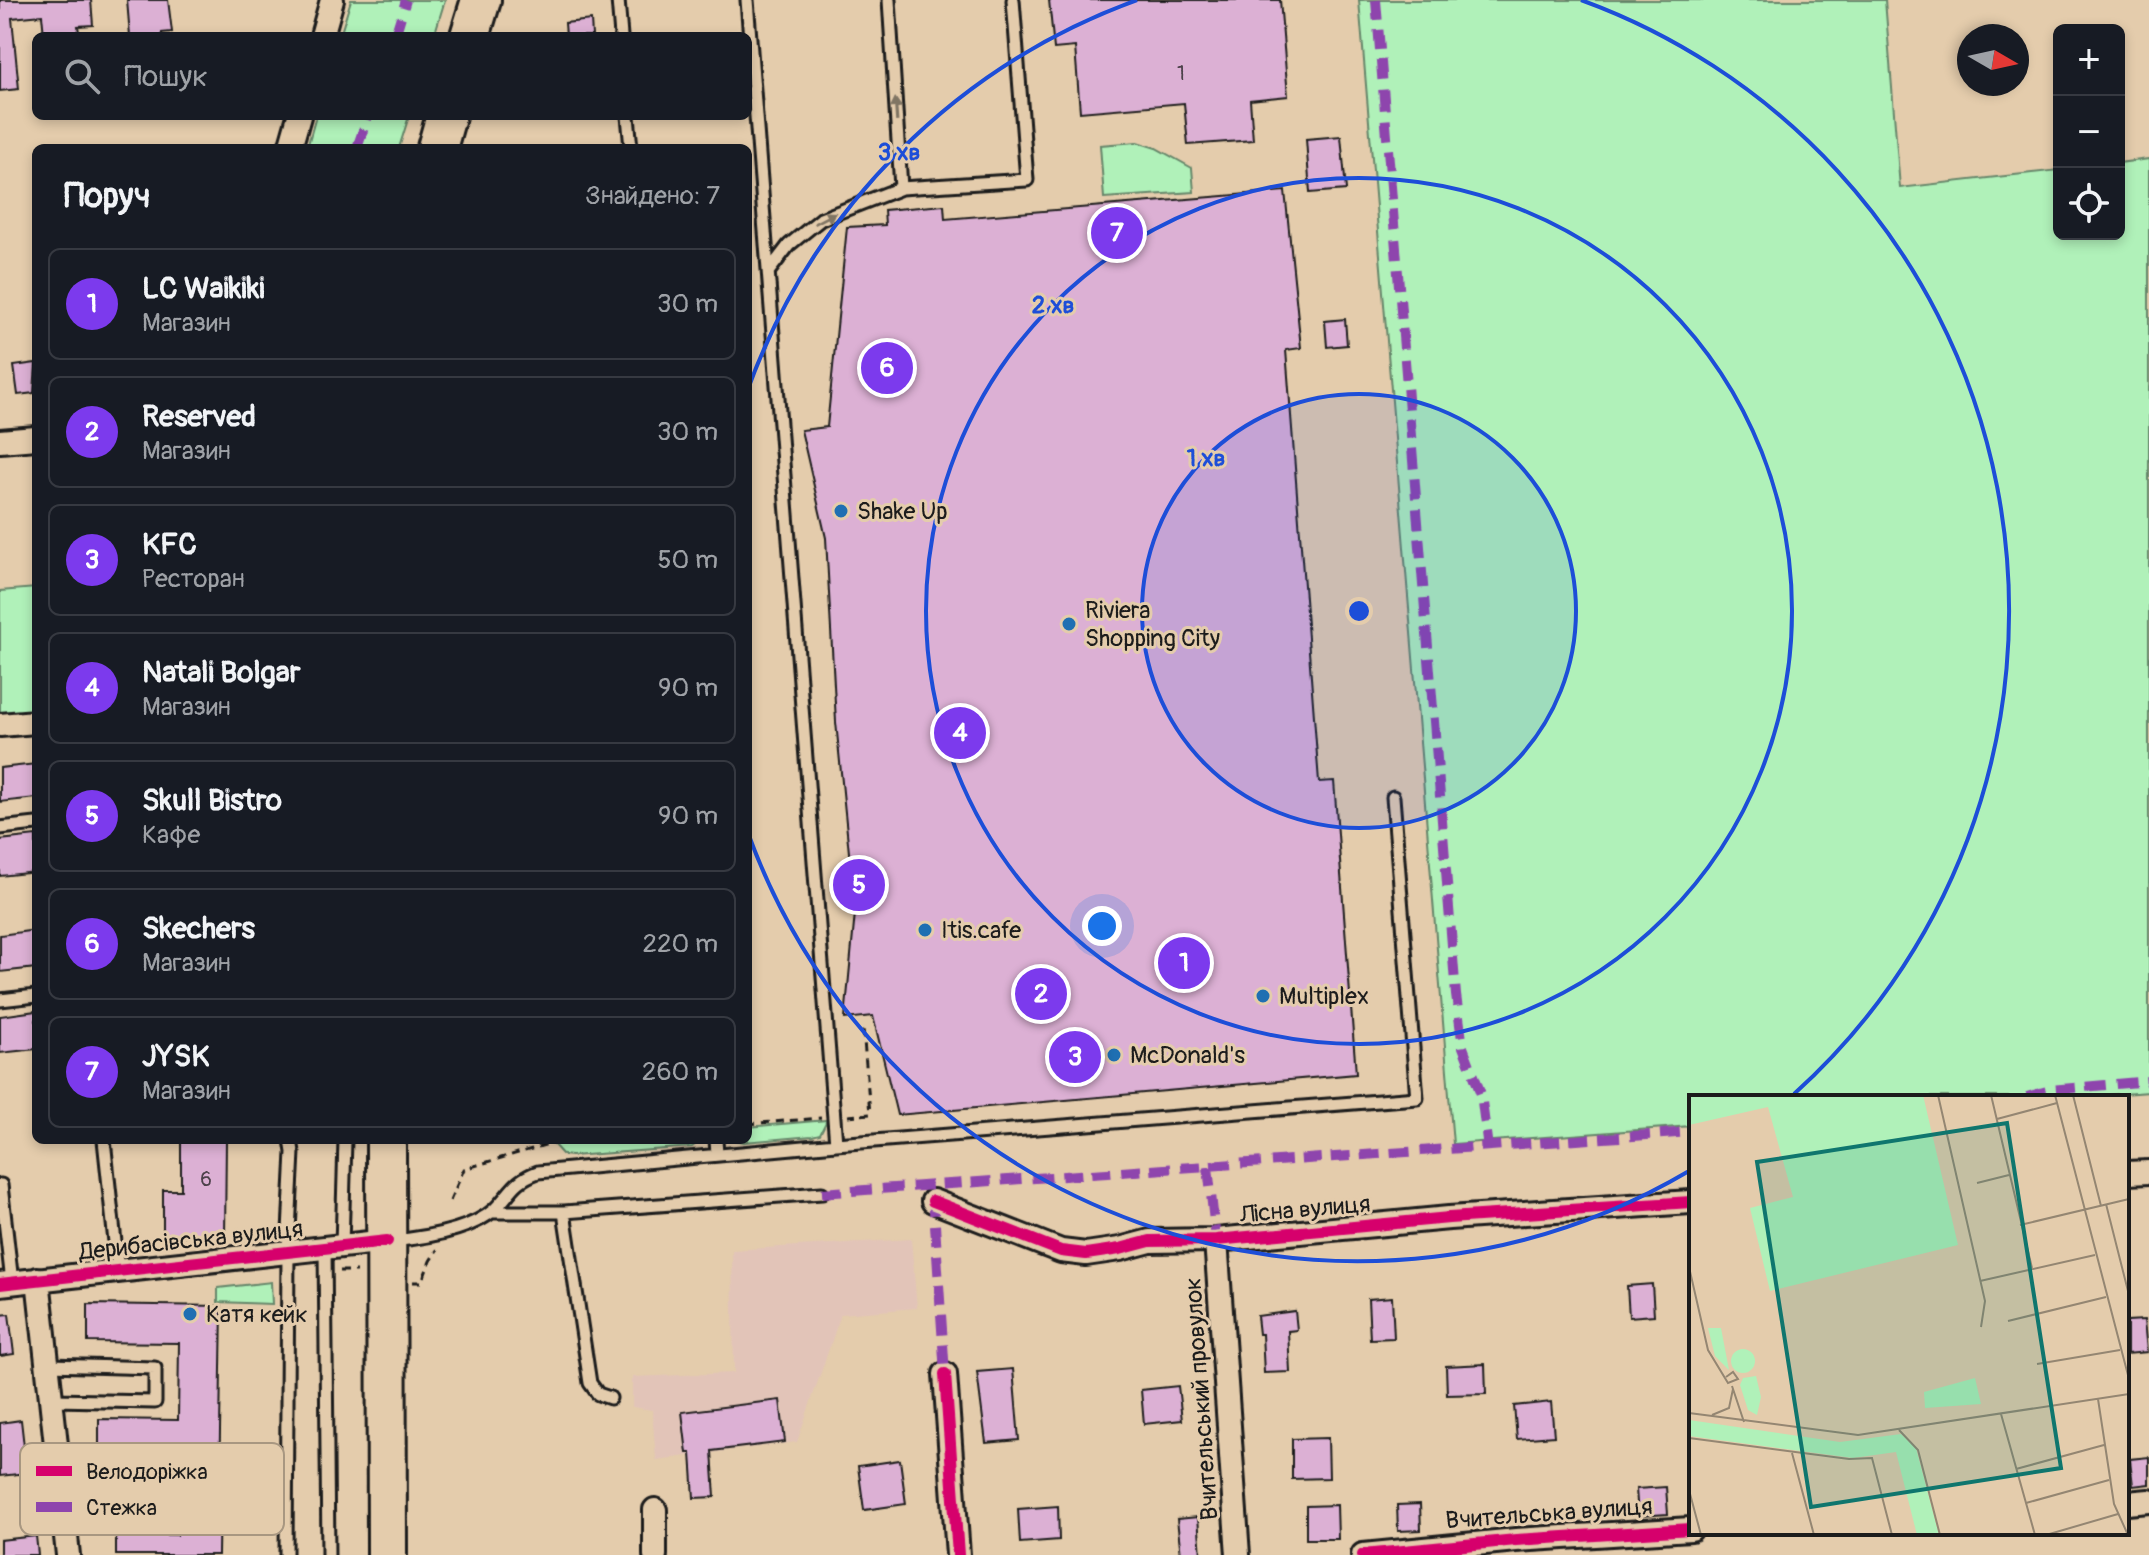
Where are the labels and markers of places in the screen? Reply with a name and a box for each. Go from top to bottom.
pin: 7 [1091,203,1143,263]
pin: 6 [861,338,913,398]
place label: Shake Up [857,497,948,526]
marker: Shake Up [832,502,850,520]
place label: Riviera Shopping City [1085,596,1220,653]
centre of rings [1345,597,1373,625]
marker: Riviera Shopping City [1060,615,1078,633]
pin: 4 [934,703,986,763]
pin: 5 [833,855,885,915]
place label: Itis.cafe [941,916,1021,945]
marker: Itis.cafe [916,921,934,939]
pin: 1 [1158,933,1210,993]
pin: 2 [1015,964,1067,1024]
place label: Multiplex [1279,982,1369,1011]
marker: Multiplex [1254,987,1272,1005]
pin: 3 [1049,1027,1101,1087]
place label: McDonald's [1130,1041,1245,1070]
marker: McDonald's [1105,1046,1123,1064]
place label: Катя кейк [206,1300,308,1329]
marker: Катя кейк [181,1305,199,1323]

